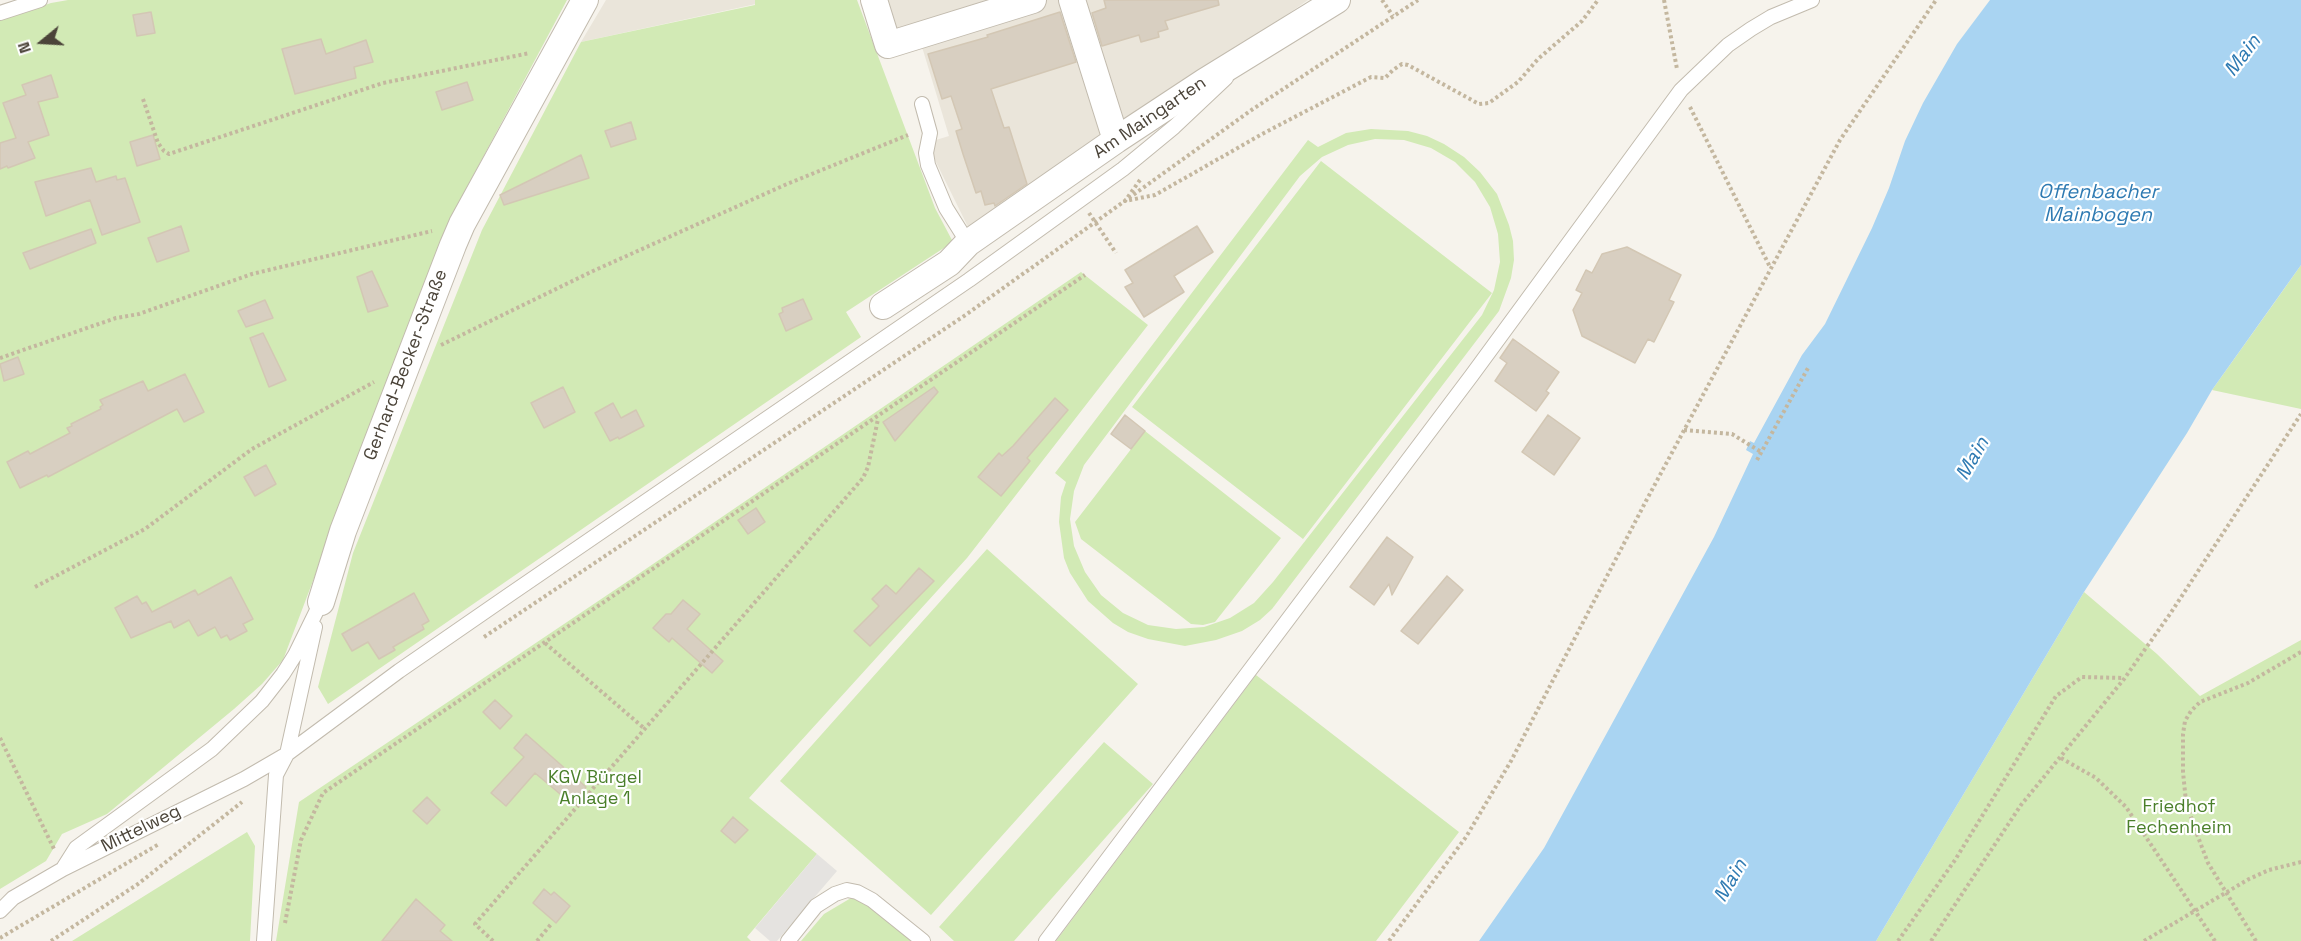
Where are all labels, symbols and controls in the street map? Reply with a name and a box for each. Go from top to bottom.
north arrow [12,12,72,72]
water label: Main [2220,30,2266,82]
text: N [13,39,36,56]
street label: Am Maingarten [1090,72,1210,164]
water label: Offenbacher Mainbogen [2038,181,2158,228]
street label: Gerhard-Becker-Straße [360,266,452,464]
water label: Main [1951,433,1995,485]
park label: KGV Bürgel Anlage 1 [548,767,642,810]
park label: Friedhof Fechenheim [2126,796,2232,838]
street label: Mittelweg [98,801,184,857]
water label: Main [1709,855,1753,907]

